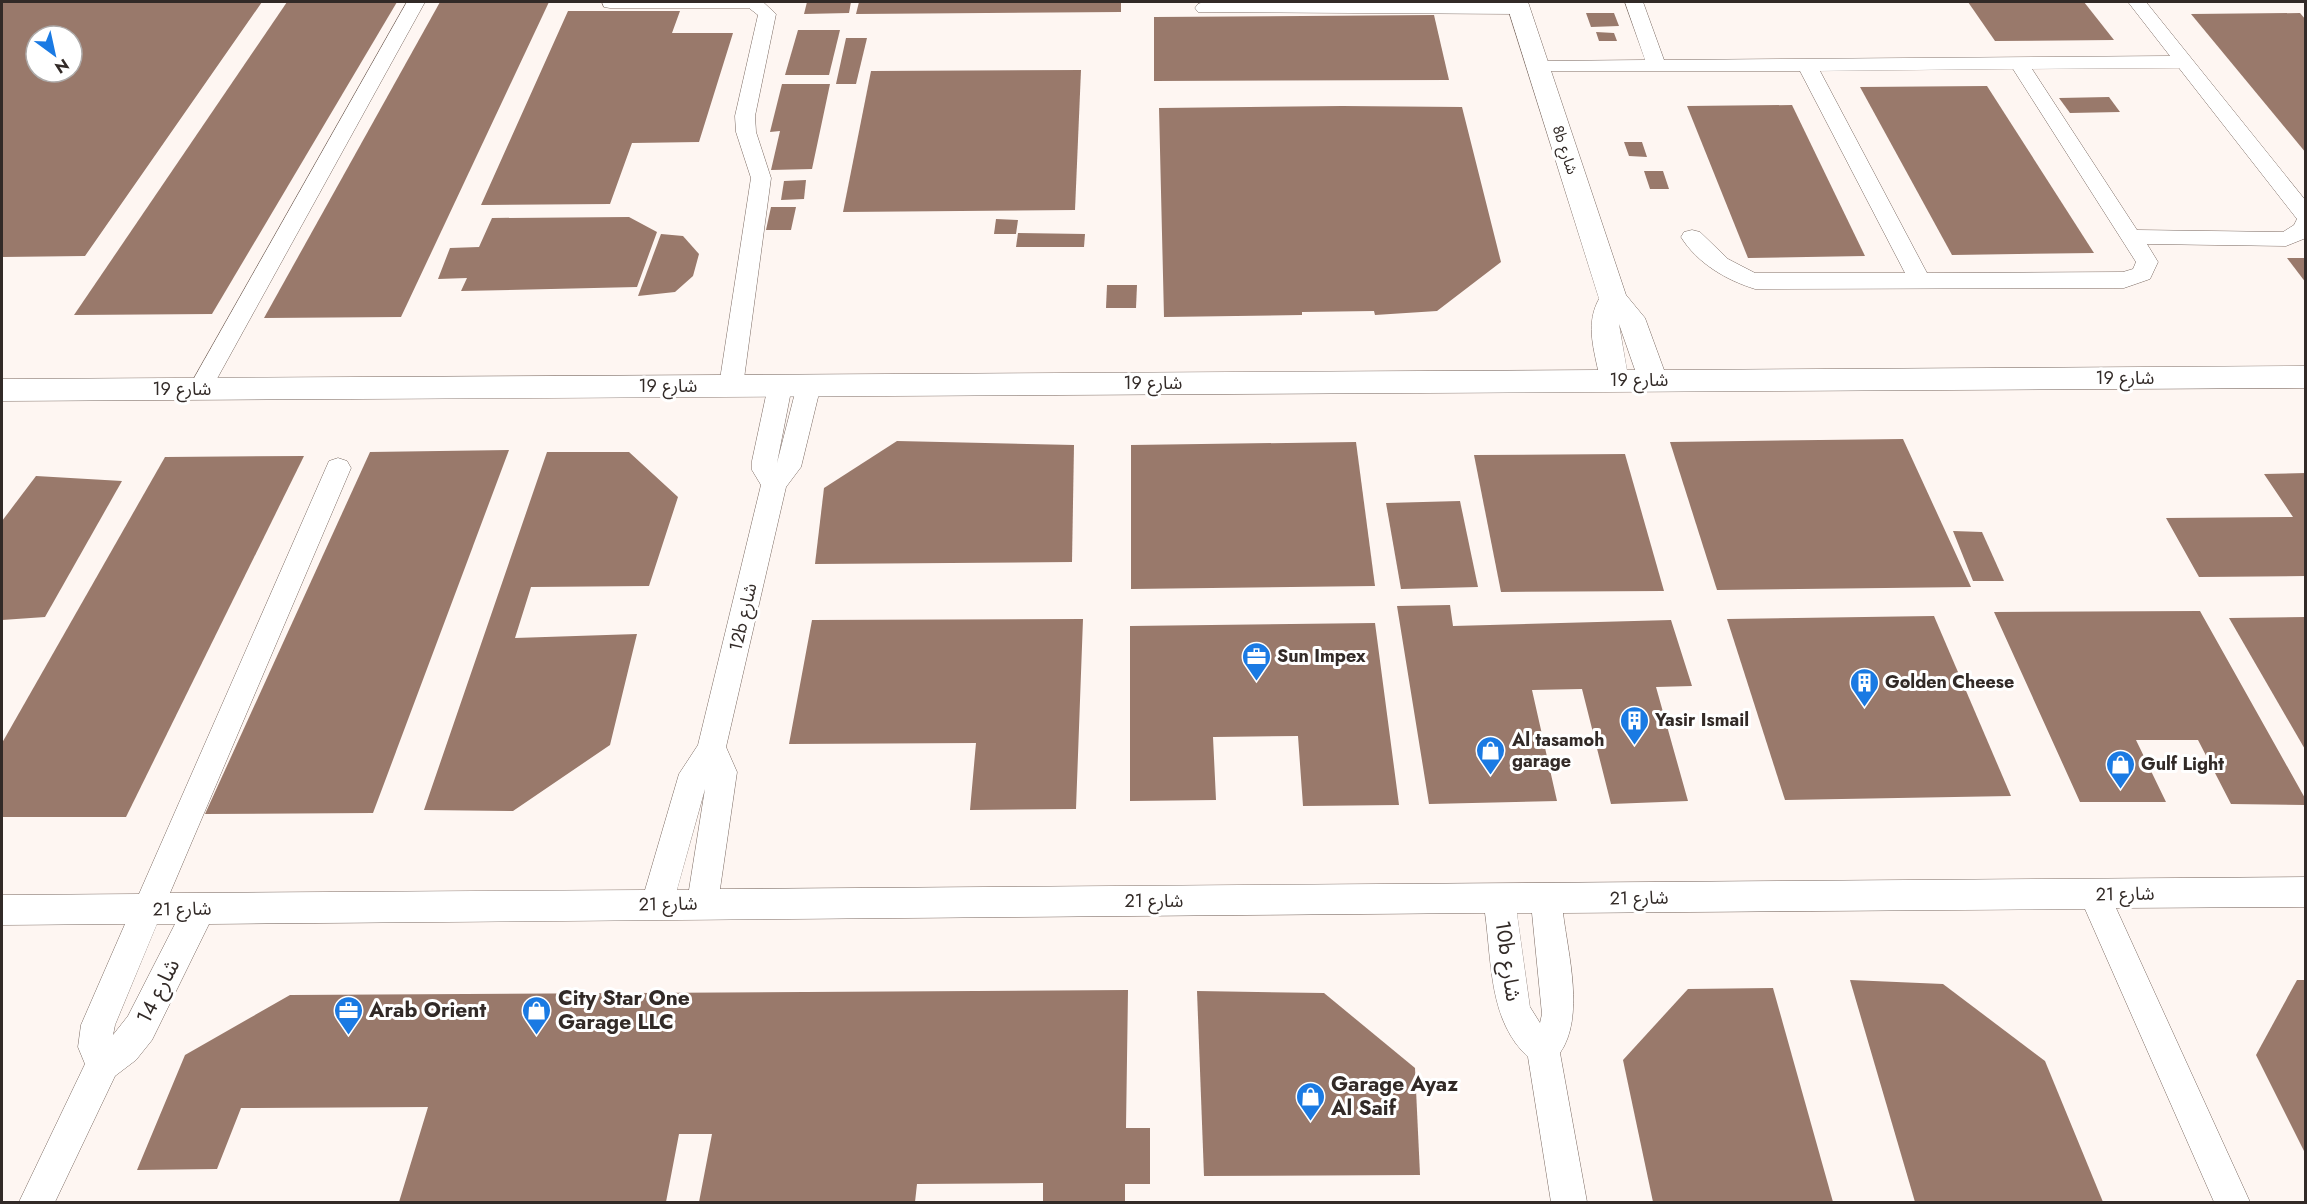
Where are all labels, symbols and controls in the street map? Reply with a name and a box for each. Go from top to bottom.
north arrow [24,24,84,84]
text: N [50,53,73,79]
street label: 8b شارع [1546,123,1583,178]
street label: شارع 19 [2096,365,2154,392]
street label: شارع 19 [1610,367,1668,394]
street label: شارع 19 [1124,370,1182,397]
street label: شارع 19 [639,373,697,400]
street label: شارع 19 [153,376,211,403]
street label: 12b شارع [723,580,764,654]
office icon: Sun Impex [1240,640,1272,682]
place label: Sun Impex [1277,643,1366,669]
building icon: Golden Cheese [1848,666,1880,708]
place label: Golden Cheese [1885,669,2014,695]
building icon: Yasir Ismail [1618,704,1650,746]
place label: Yasir Ismail [1654,707,1749,733]
place label: Al tasamoh garage [1511,727,1604,774]
shop icon: Al tasamoh garage [1475,734,1507,776]
shop icon: Gulf Light [2104,748,2136,790]
place label: Gulf Light [2141,751,2224,777]
street label: شارع 21 [2095,880,2155,909]
street label: شارع 21 [1609,884,1669,913]
street label: شارع 21 [1125,888,1183,915]
street label: شارع 21 [638,890,698,919]
street label: شارع 21 [152,895,212,924]
street label: 10b شارع [1487,919,1529,1003]
street label: شارع 14 [129,953,187,1029]
place label: City Star One Garage LLC [558,983,690,1037]
office icon: Arab Orient [332,994,364,1036]
shop icon: City Star One Garage LLC [521,994,553,1036]
place label: Arab Orient [368,995,486,1025]
place label: Garage Ayaz Al Saif [1330,1069,1458,1123]
shop icon: Garage Ayaz Al Saif [1294,1080,1326,1122]

